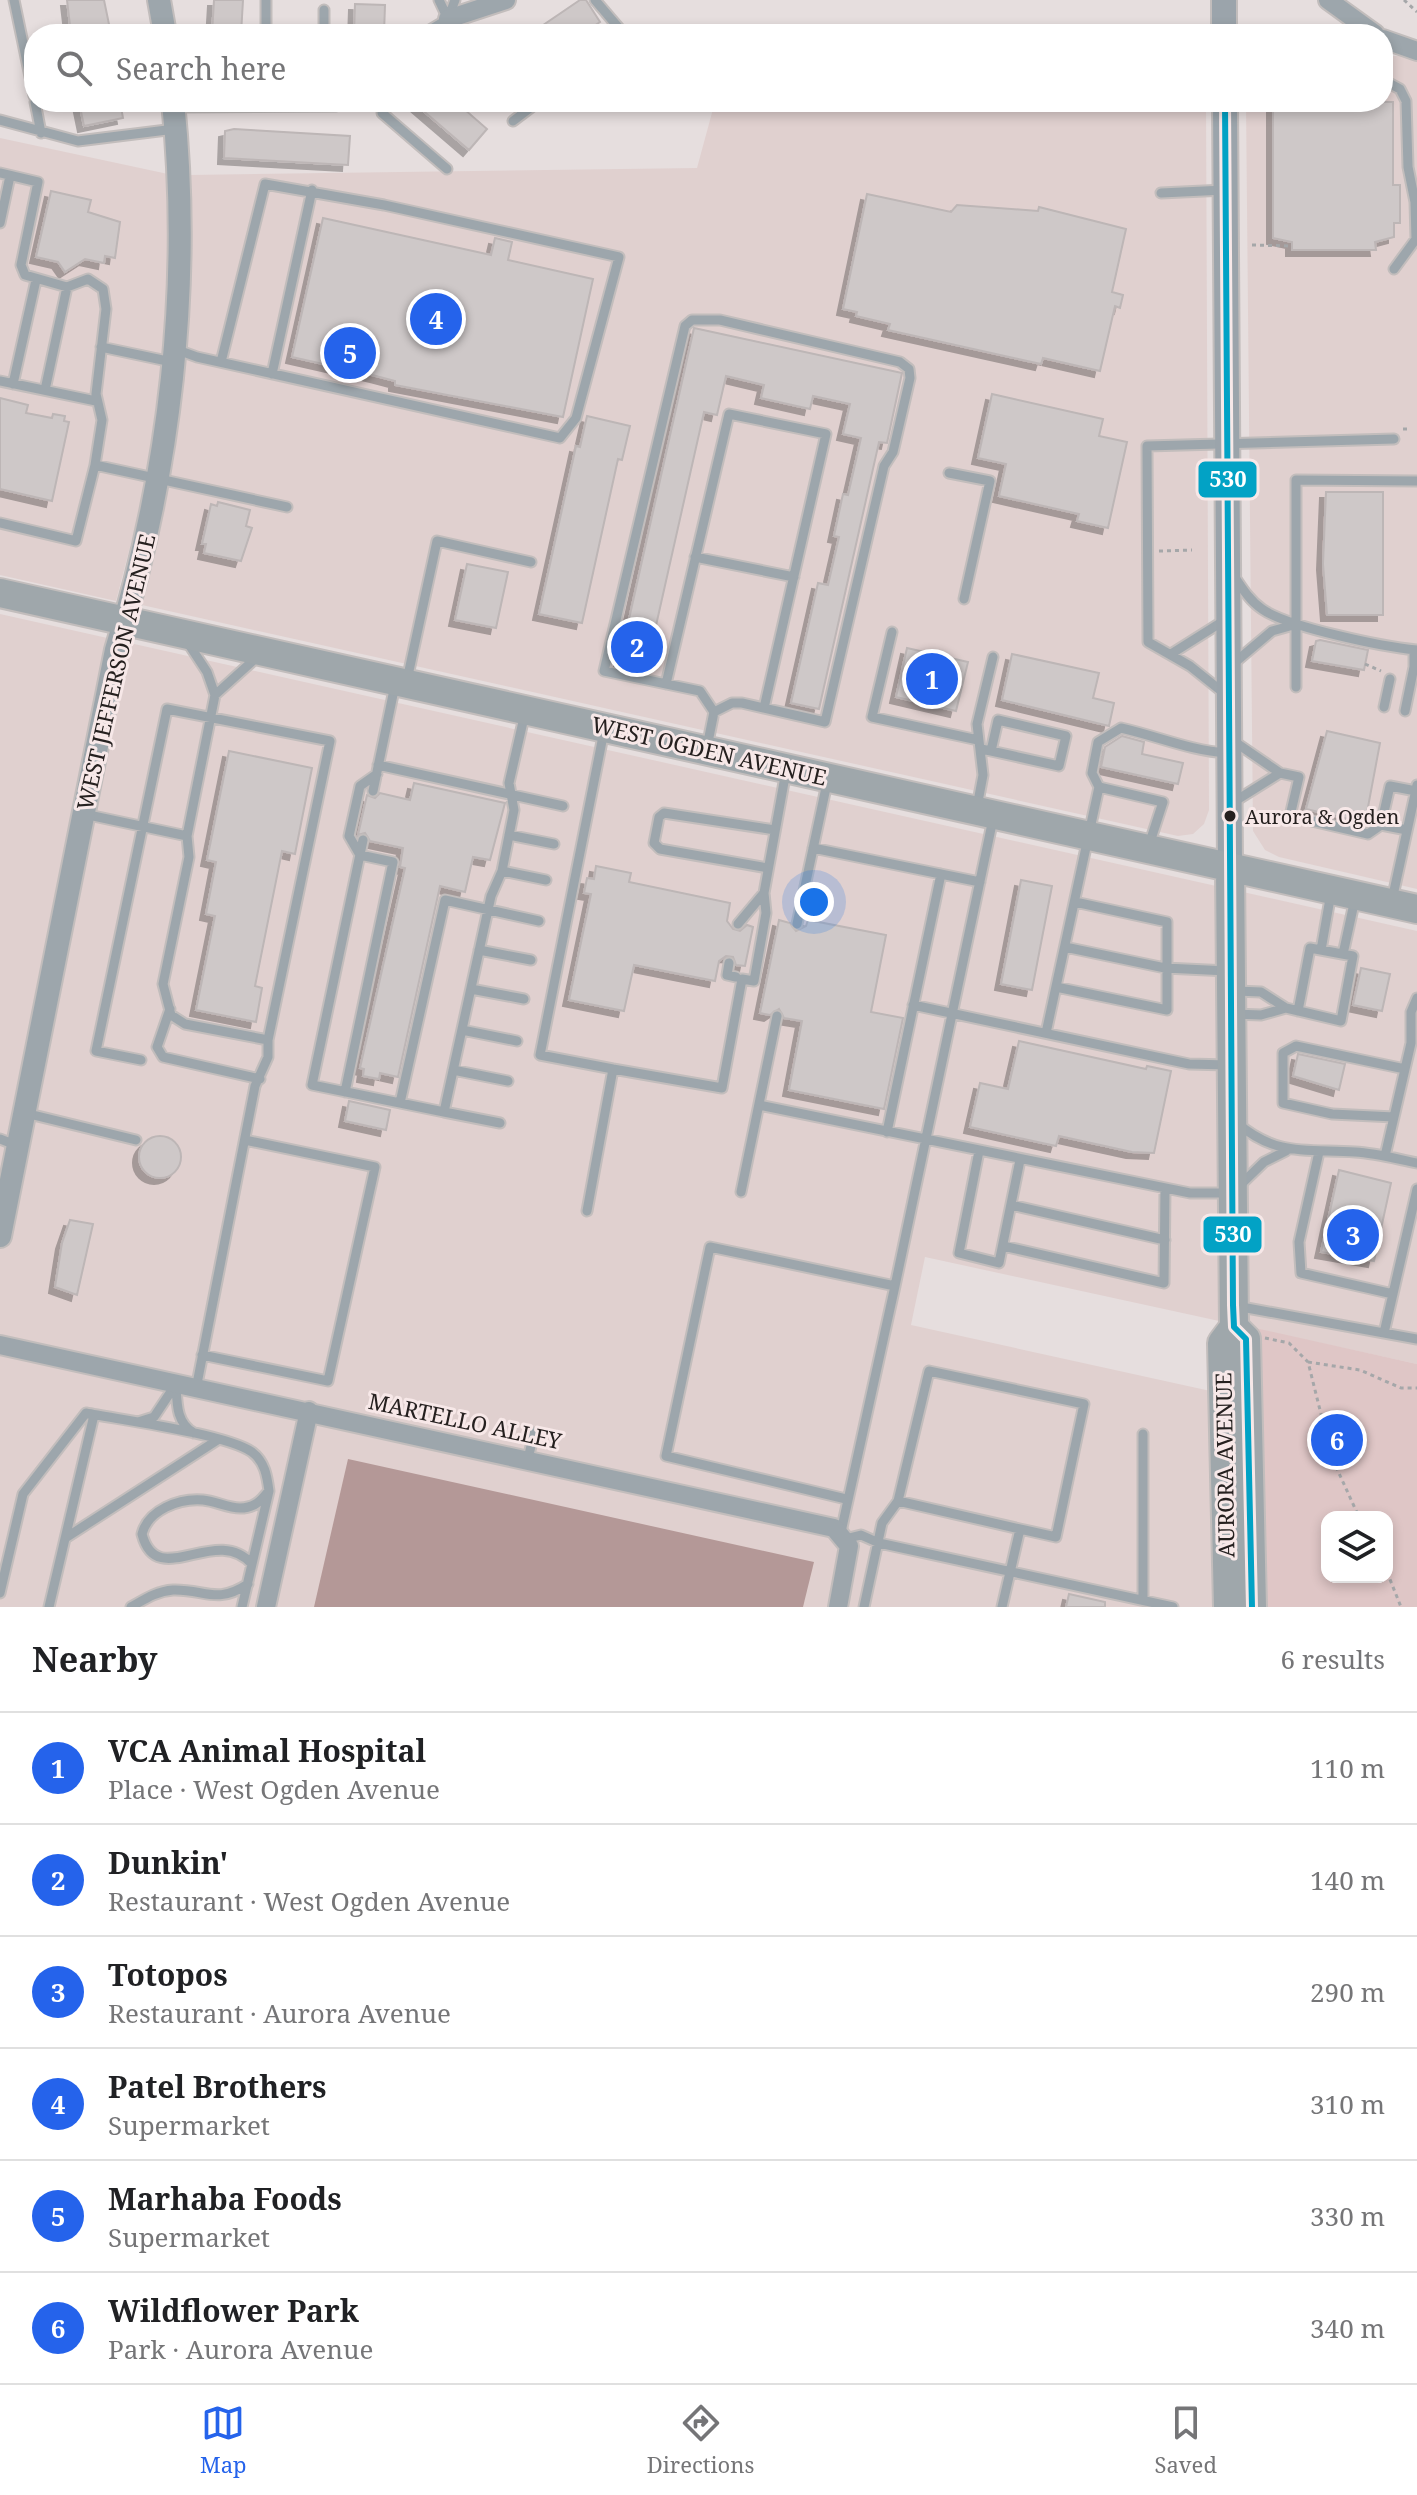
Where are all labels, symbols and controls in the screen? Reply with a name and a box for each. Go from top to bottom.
search box [24,24,1393,112]
icon: search [52,46,96,90]
text: Search here [116,48,286,89]
pin: 4 [410,289,462,349]
pin: 5 [324,323,376,383]
line badge: 530 [1197,460,1258,499]
text: 530 [1209,463,1247,493]
street label: WEST JEFFERSON AVENUE [69,531,161,813]
pin: 2 [611,617,663,677]
pin: 1 [906,649,958,709]
street label: WEST OGDEN AVENUE [589,708,830,792]
place label: Aurora & Ogden [1245,803,1399,830]
marker: Aurora & Ogden [1222,808,1238,824]
your location [794,882,834,922]
pin: 3 [1327,1205,1379,1265]
line badge: 530 [1202,1215,1263,1254]
text: 530 [1214,1218,1252,1248]
street label: AURORA AVENUE [1207,1372,1241,1558]
street label: MARTELLO ALLEY [366,1385,565,1455]
pin: 6 [1311,1410,1363,1470]
map controls [1321,1511,1393,1583]
button: layers [1321,1511,1393,1583]
text: Nearby [32,1636,158,1682]
text: 6 results [1280,1641,1385,1677]
text: VCA Animal Hospital [108,1730,426,1771]
text: 1 [51,1750,65,1786]
text: 110 m [1310,1750,1385,1786]
text: Place · West Ogden Avenue [108,1771,440,1807]
text: Dunkin' [108,1842,228,1883]
text: 2 [51,1862,65,1898]
text: 140 m [1310,1862,1385,1898]
text: Restaurant · West Ogden Avenue [108,1883,510,1919]
text: Totopos [108,1954,228,1995]
text: 3 [51,1974,65,2010]
text: 290 m [1310,1974,1385,2010]
text: Restaurant · Aurora Avenue [108,1995,451,2031]
text: Patel Brothers [108,2066,327,2107]
text: 4 [51,2086,65,2122]
text: 310 m [1310,2086,1385,2122]
text: Supermarket [108,2107,270,2143]
text: Marhaba Foods [108,2178,342,2219]
text: 5 [51,2198,65,2234]
text: 330 m [1310,2198,1385,2234]
text: Supermarket [108,2219,270,2255]
text: Wildflower Park [108,2290,359,2331]
text: 6 [51,2310,65,2346]
text: 340 m [1310,2310,1385,2346]
text: Park · Aurora Avenue [108,2331,373,2367]
tab: Map [200,2401,247,2479]
tab: Directions [647,2401,754,2479]
tab: Saved [1155,2401,1217,2479]

